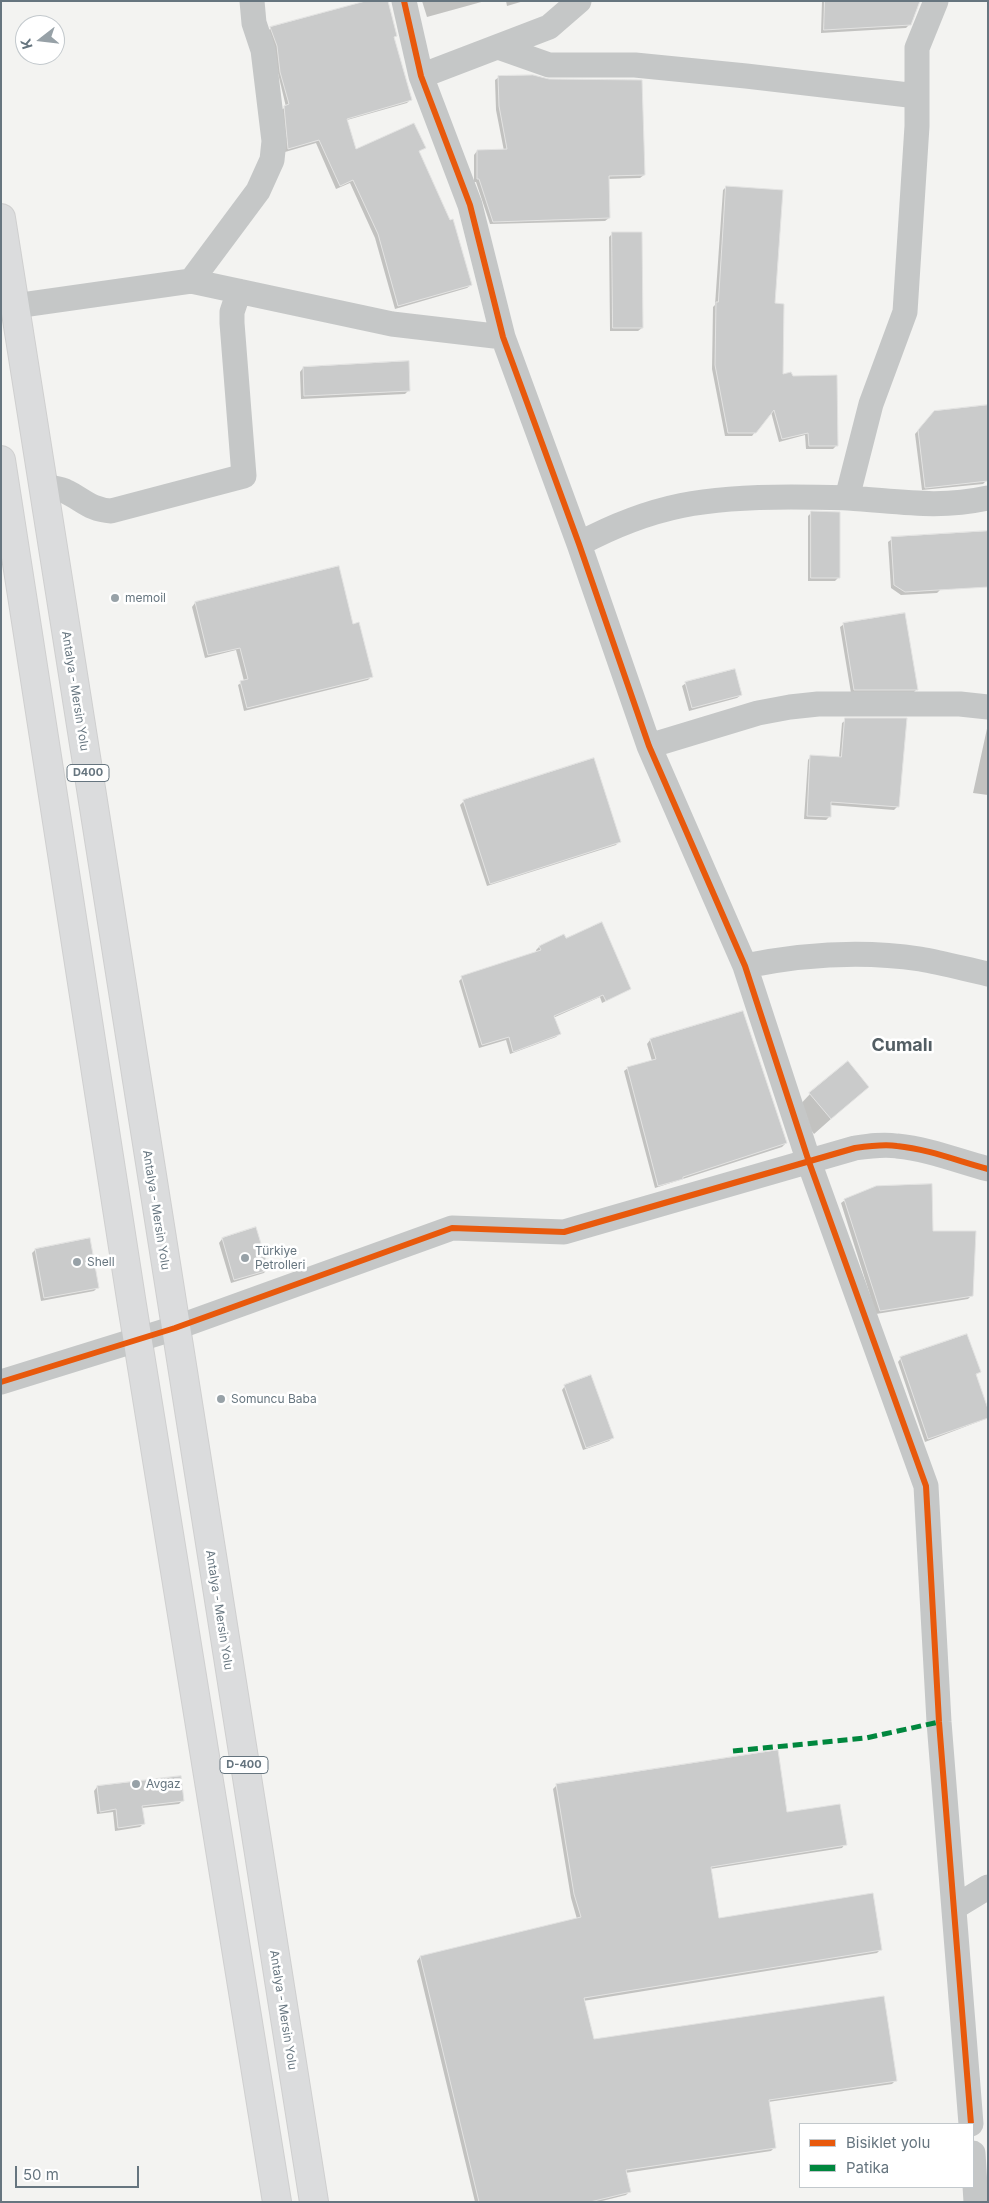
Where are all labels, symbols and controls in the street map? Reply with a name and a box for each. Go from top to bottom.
north arrow [15,15,65,65]
text: K [17,37,36,51]
place label: memoil [125,591,166,605]
marker: memoil [109,592,121,604]
street label: Antalya - Mersin Yolu [58,630,92,752]
road number: D400 [67,764,109,781]
district label: Cumalı [871,1035,933,1057]
street label: Antalya - Mersin Yolu [139,1149,173,1271]
place label: Türkiye Petrolleri [255,1244,305,1272]
marker: Türkiye Petrolleri [239,1252,251,1264]
place label: Shell [87,1255,115,1269]
marker: Shell [71,1256,83,1268]
place label: Somuncu Baba [231,1392,317,1406]
marker: Somuncu Baba [215,1393,227,1405]
street label: Antalya - Mersin Yolu [202,1549,236,1671]
road number: D-400 [220,1756,268,1774]
place label: Avgaz [146,1777,181,1791]
marker: Avgaz [130,1778,142,1790]
street label: Antalya - Mersin Yolu [266,1949,300,2071]
legend [799,2123,974,2188]
text: Bisiklet yolu [846,2133,930,2152]
scale bar [18,2156,141,2188]
text: Patika [846,2158,889,2177]
text: 50 m [23,2165,59,2184]

